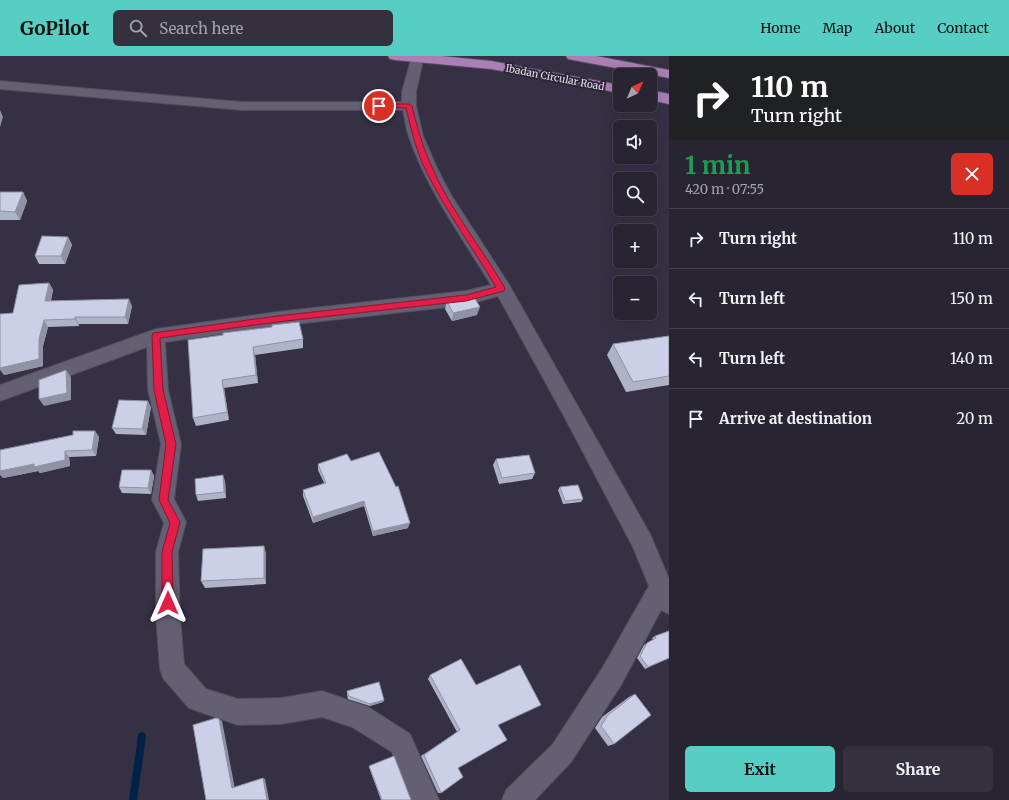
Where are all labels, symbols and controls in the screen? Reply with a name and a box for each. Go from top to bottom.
search box [113,10,393,46]
text: GoPilot [20,16,89,40]
icon: search [127,17,149,39]
text: Search here [159,19,243,38]
text: Home [760,19,801,37]
text: Map [823,19,852,37]
text: About [874,19,915,37]
text: Contact [937,19,989,37]
street label: Ibadan Circular Road [504,62,605,93]
north arrow [613,68,657,112]
map controls [613,68,657,320]
text: 110 m [751,69,828,105]
icon: right [685,72,737,124]
pin [362,89,396,123]
icon: arrive [368,95,390,117]
text: Turn right [751,104,842,127]
button: sound [613,120,657,164]
text: 1 min [685,150,750,181]
button: close [951,153,993,195]
button: search [613,172,657,216]
text: 420 m · 07:55 [685,181,764,198]
button: + [613,224,657,268]
icon: right [685,228,707,250]
text: Turn right [719,229,797,248]
text: 110 m [952,229,993,248]
button: − [613,276,657,320]
icon: left [685,288,707,310]
text: Turn left [719,289,785,308]
text: 150 m [950,289,993,308]
icon: left [685,348,707,370]
text: Turn left [719,349,785,368]
text: 140 m [950,349,993,368]
icon: arrive [685,408,707,430]
text: Arrive at destination [719,409,872,428]
text: 20 m [956,409,993,428]
position arrow [147,582,189,624]
button: Exit [685,746,835,792]
button: Share [843,746,993,792]

